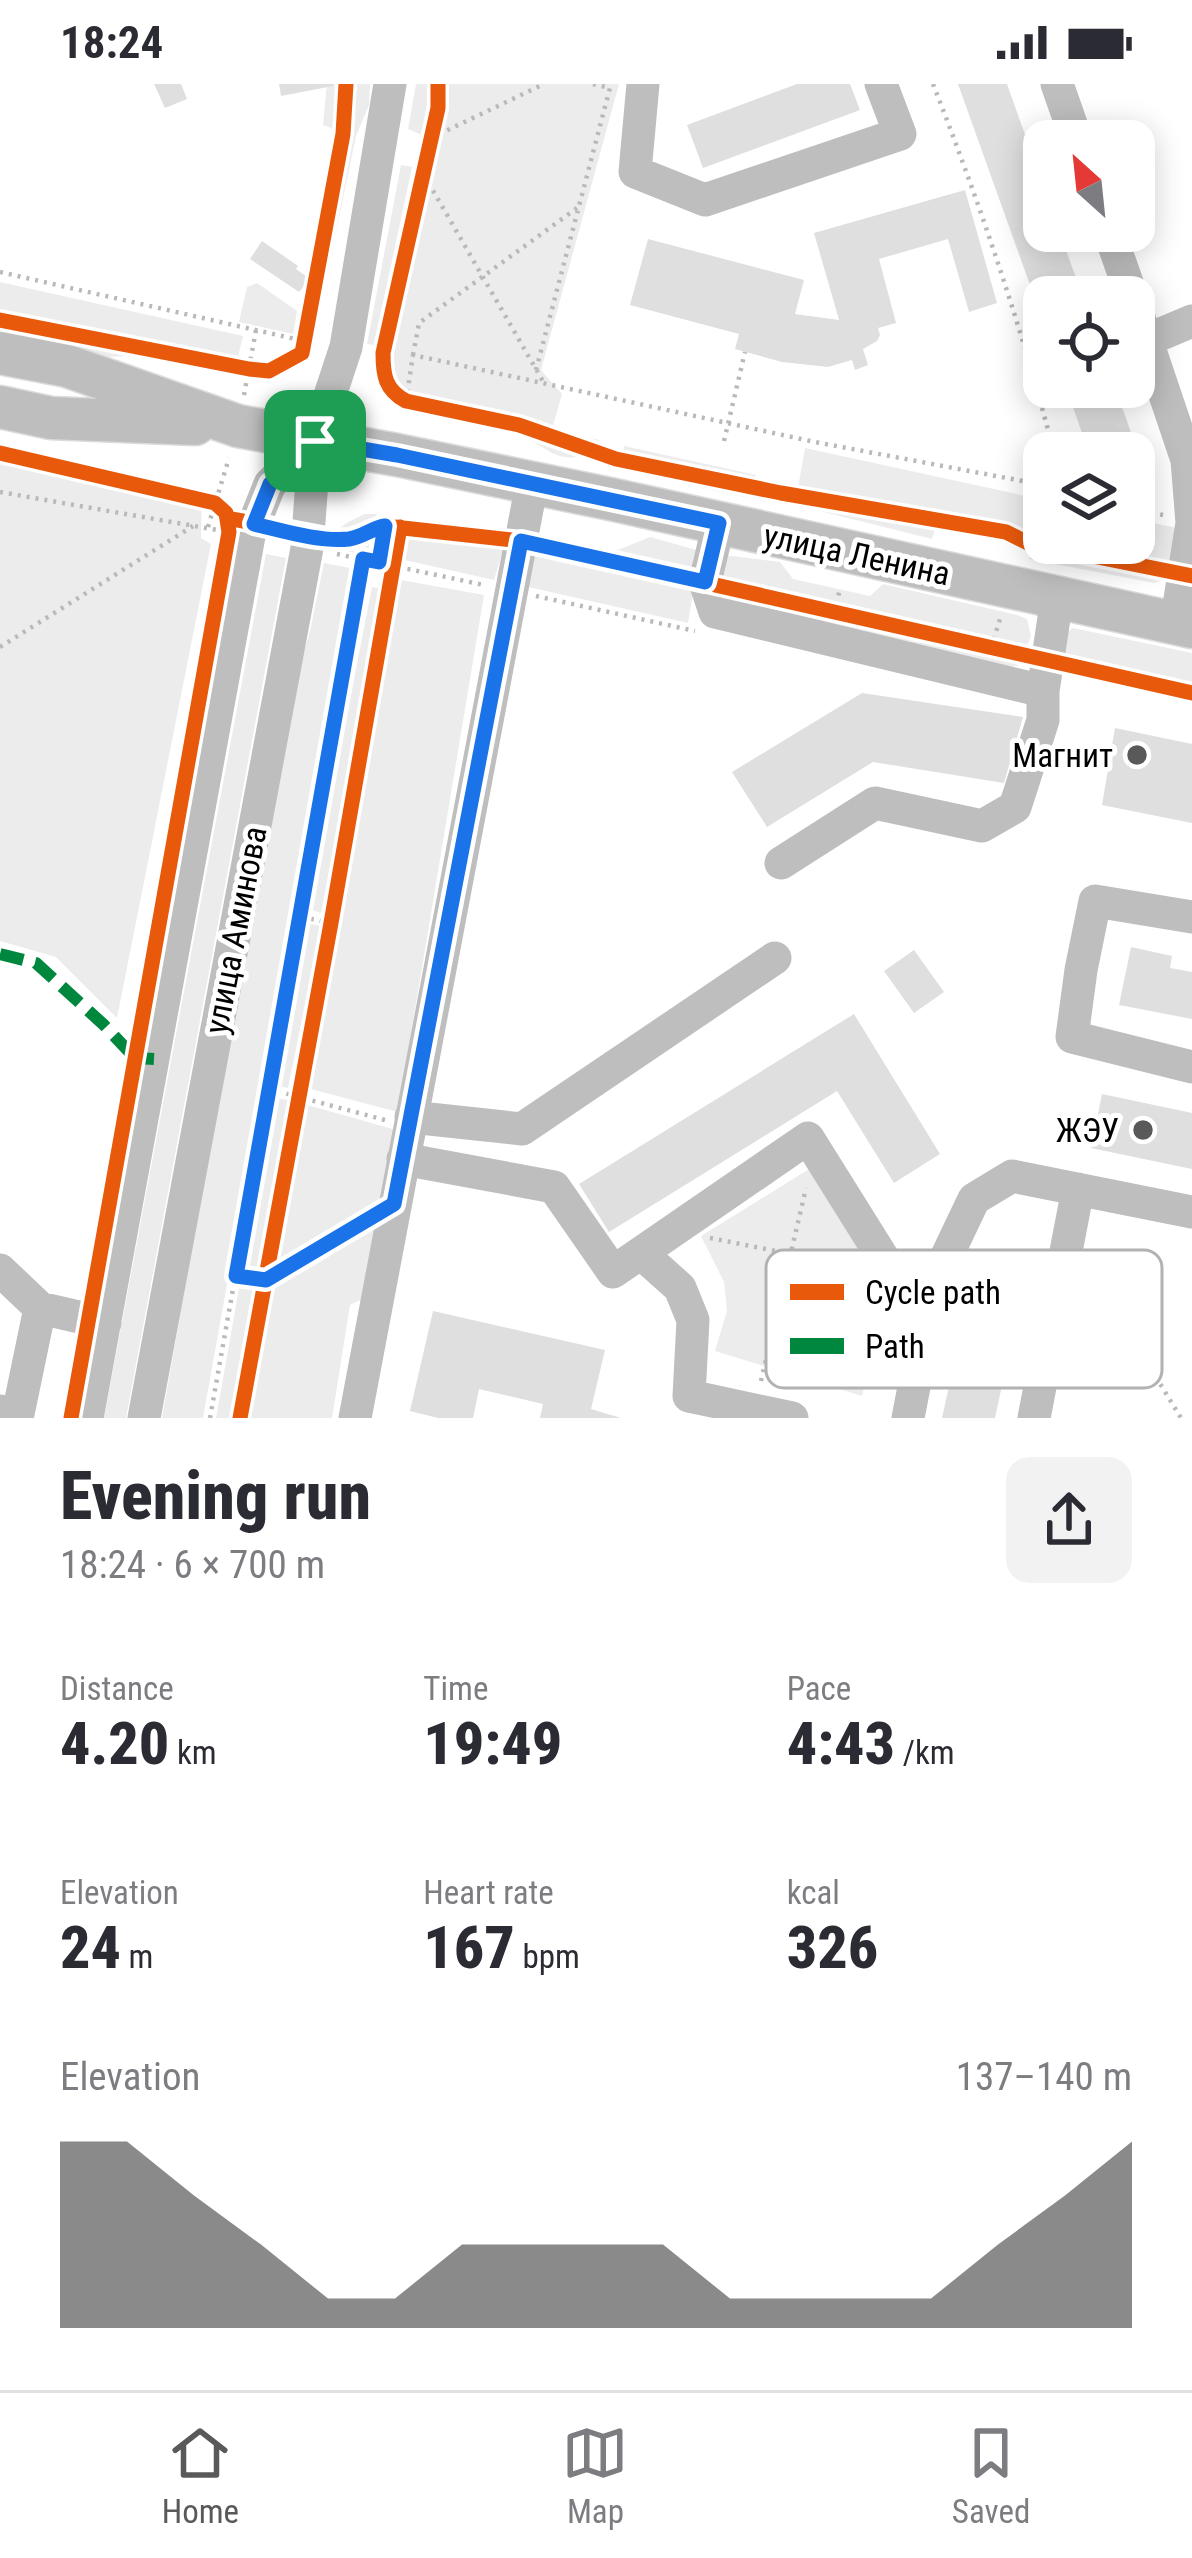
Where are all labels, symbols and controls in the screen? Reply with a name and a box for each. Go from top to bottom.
text: 18:24 [60,16,163,69]
north arrow [1023,120,1155,252]
map controls [1023,120,1155,564]
button: locate [1023,276,1155,408]
pin [264,390,366,492]
icon: arrive [282,408,348,474]
button: layers [1023,432,1155,564]
street label: улица Ленина [760,516,954,593]
place label: Магнит [1012,736,1113,775]
marker: Магнит [1124,742,1150,768]
street label: улица Аминова [196,823,275,1037]
place label: ЖЭУ [1056,1111,1119,1150]
marker: ЖЭУ [1130,1117,1156,1143]
legend [766,1250,1162,1388]
text: Cycle path [865,1273,1001,1312]
text: Path [865,1327,925,1366]
button: share [1006,1457,1132,1583]
text: Evening run [60,1458,371,1535]
text: 18:24 · 6 × 700 m [60,1542,325,1588]
text: Distance [60,1669,174,1708]
text: Time [423,1669,488,1708]
text: Pace [787,1669,851,1708]
text: 4.20 [60,1708,169,1779]
text: 19:49 [423,1708,562,1779]
text: 4:43 [787,1708,895,1779]
text: km [169,1733,217,1772]
text: /km [895,1733,955,1772]
text: Elevation [60,1873,179,1912]
text: Heart rate [423,1873,554,1912]
text: kcal [787,1873,840,1912]
text: 24 [60,1912,121,1983]
text: 167 [423,1912,515,1983]
text: 326 [787,1912,878,1983]
text: m [121,1937,153,1976]
text: bpm [515,1937,580,1976]
text: Elevation [60,2054,200,2100]
text: 137–140 m [956,2054,1132,2100]
tab: Home [162,2420,239,2531]
tab: Map [562,2420,628,2531]
tab: Saved [952,2420,1030,2531]

